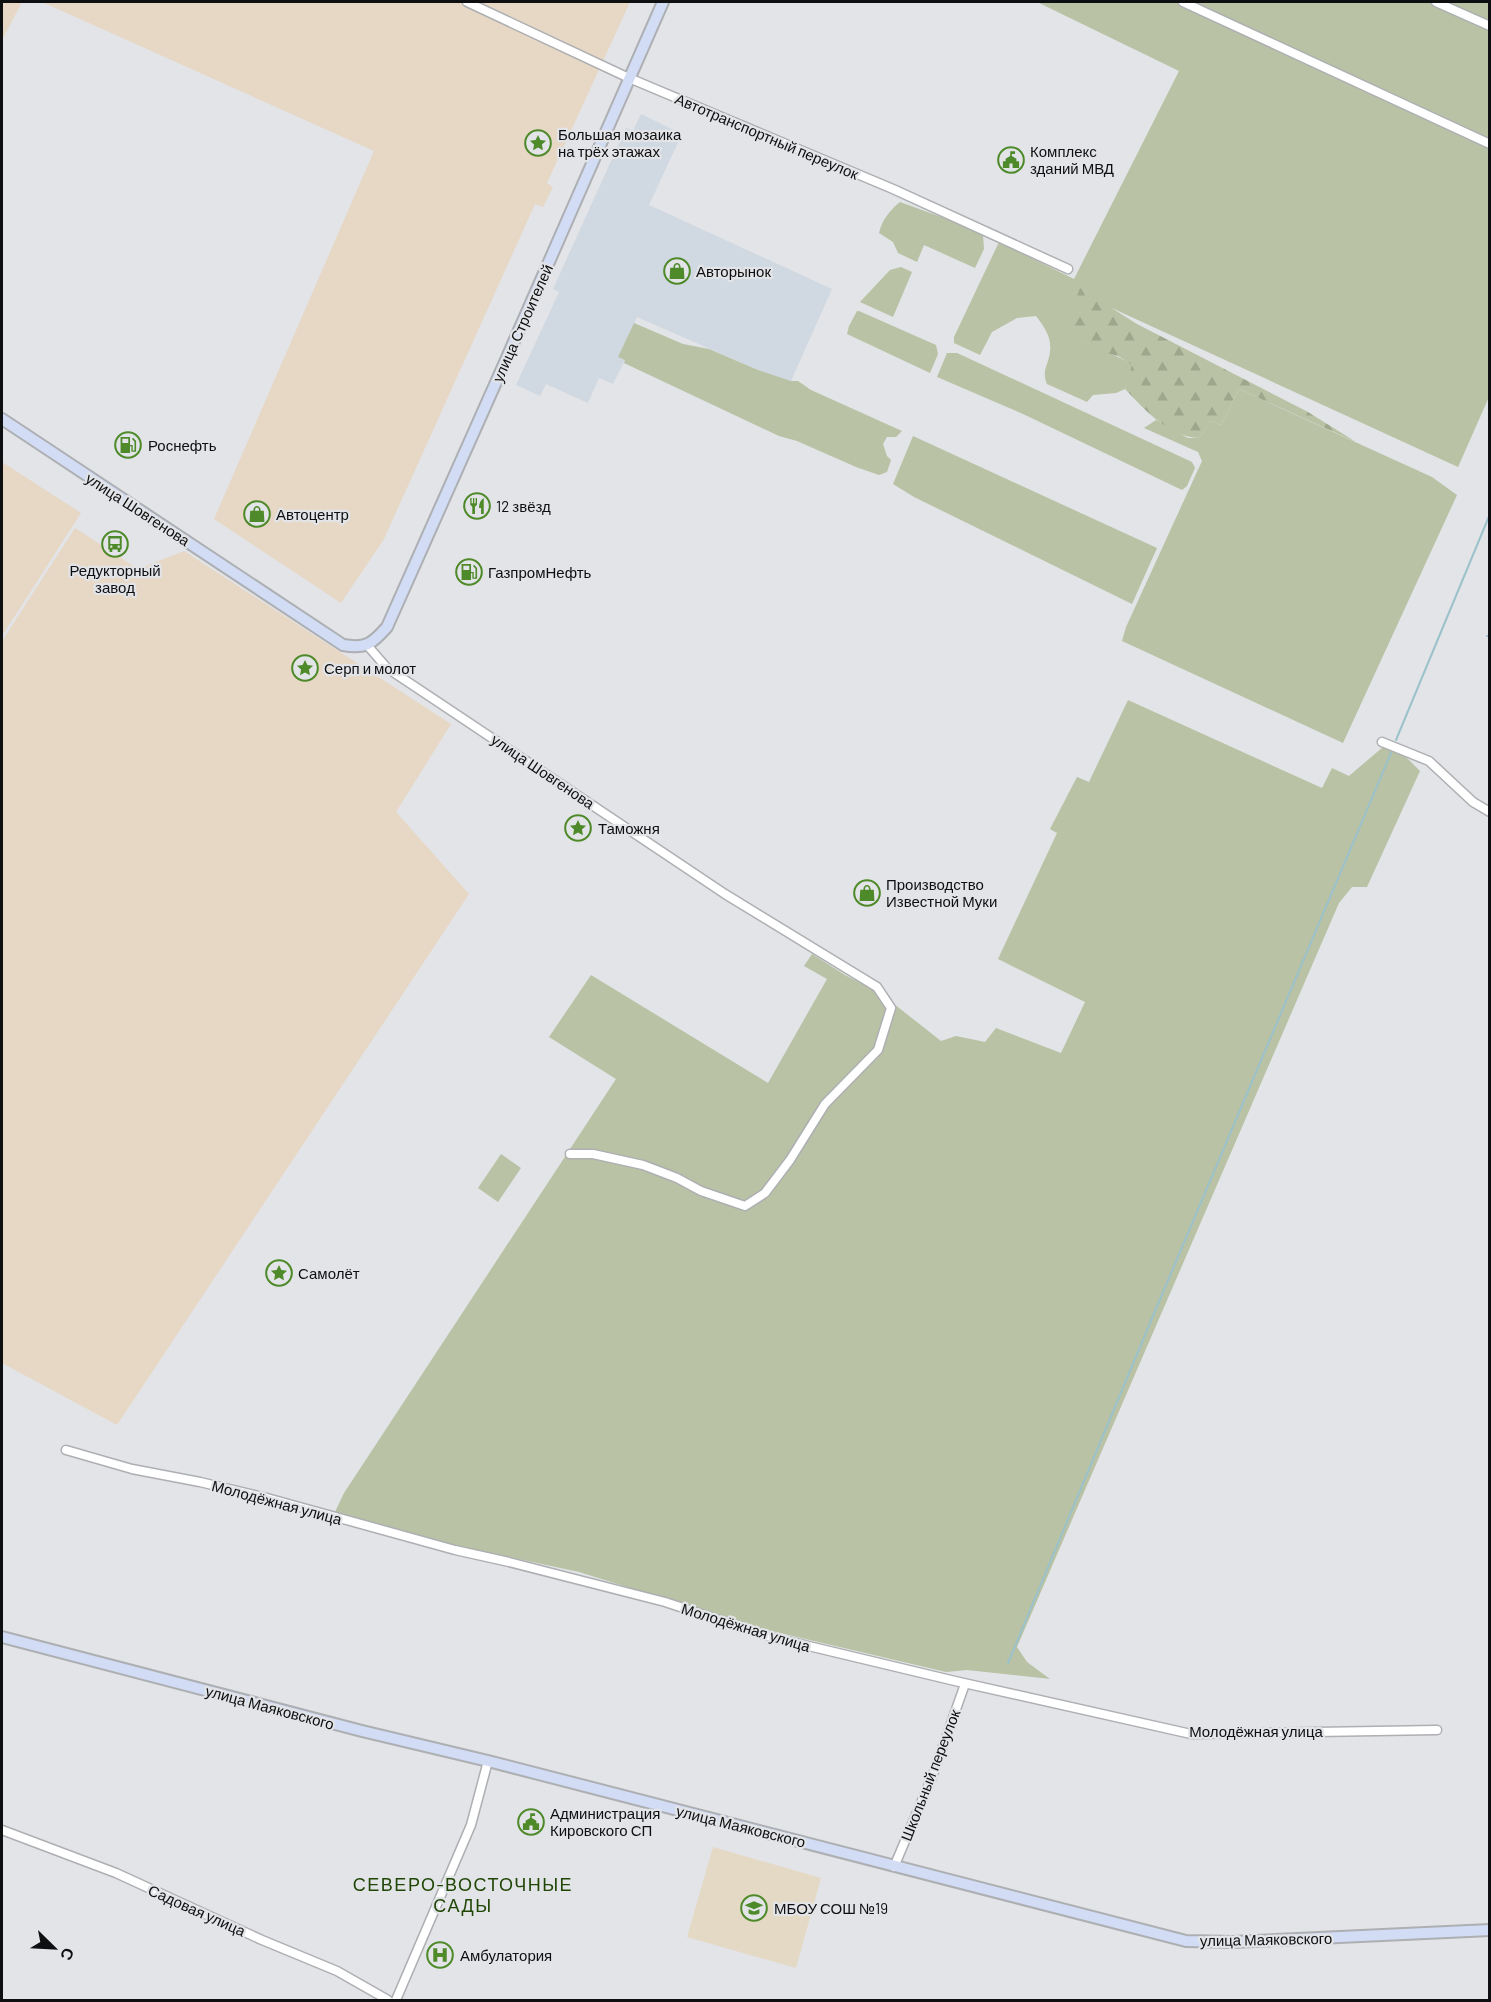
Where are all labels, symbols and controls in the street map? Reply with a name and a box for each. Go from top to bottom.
street label: Автотранспортный переулок [673,89,862,183]
place label: Большая мозаика на трёх этажах [558,125,682,160]
place icon: Большая мозаика на трёх этажах [523,128,553,158]
place label: Комплекс зданий МВД [1030,142,1114,177]
public building icon: Комплекс зданий МВД [996,145,1026,175]
shop icon: Авторынок [662,256,692,286]
street label: улица Строителей [488,261,556,385]
place label: Авторынок [696,262,771,280]
fuel station icon: Роснефть [113,430,143,460]
place label: Роснефть [148,436,217,454]
street label: улица Шовгенова [83,469,194,550]
restaurant icon: 12 звёзд [462,491,492,521]
place label: 12 звёзд [496,497,551,515]
shop icon: Автоцентр [242,499,272,529]
place label: Автоцентр [276,505,349,523]
bus stop icon: Редукторный завод [100,529,130,559]
fuel station icon: ГазпромНефть [454,557,484,587]
place label: Редукторный завод [69,561,161,596]
place label: ГазпромНефть [488,563,592,581]
place icon: Серп и молот [290,653,320,683]
place label: Серп и молот [324,659,416,677]
street label: улица Шовгенова [488,730,599,813]
place icon: Таможня [563,813,593,843]
place label: Таможня [598,819,660,837]
place label: Производство Известной Муки [886,875,997,910]
shop icon: Производство Известной Муки [852,878,882,908]
place icon: Самолёт [264,1258,294,1288]
place label: Самолёт [298,1264,360,1282]
street label: Молодёжная улица [210,1476,345,1528]
street label: Молодёжная улица [679,1599,813,1655]
street label: улица Маяковского [204,1681,336,1733]
street label: Школьный переулок [897,1706,964,1843]
street label: Молодёжная улица [1189,1722,1324,1740]
street label: улица Маяковского [675,1801,807,1851]
place label: Администрация Кировского СП [550,1804,660,1839]
public building icon: Администрация Кировского СП [516,1807,546,1837]
district label: СЕВЕРО-ВОСТОЧНЫЕ САДЫ [353,1873,573,1916]
street label: Садовая улица [145,1880,249,1940]
school or university icon: МБОУ СОШ №19 [739,1893,769,1923]
place label: МБОУ СОШ №19 [774,1899,888,1917]
north arrow [24,1918,84,1978]
street label: улица Маяковского [1200,1929,1332,1949]
hospital icon: Амбулатория [425,1940,455,1970]
text: С [57,1945,79,1964]
place label: Амбулатория [460,1946,552,1964]

